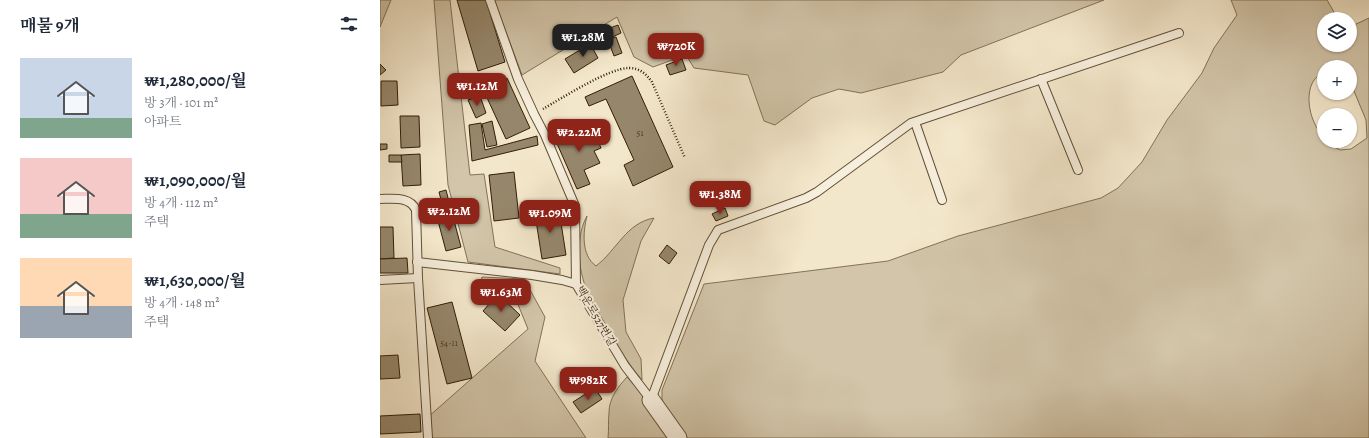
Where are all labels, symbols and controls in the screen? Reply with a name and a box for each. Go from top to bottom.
map controls [1317,12,1357,148]
button: layers [1317,12,1357,52]
icon: filters [338,13,360,35]
text: 매물 9개 [20,14,80,37]
pin: ₩1.28M [550,24,616,58]
text: ₩1.28M [561,28,605,45]
pin: ₩720K [648,33,704,67]
text: ₩720K [657,37,695,54]
button: + [1317,60,1357,100]
text: ₩1,280,000/월 [144,69,247,92]
pin: ₩1.12M [444,73,510,107]
icon: home [52,74,100,122]
text: ₩1.12M [456,77,498,94]
text: 방 3개 · 101 m² [144,94,218,111]
button: − [1317,108,1357,148]
text: 아파트 [144,113,182,130]
pin: ₩2.22M [546,119,612,153]
text: ₩2.22M [557,123,601,140]
house number: 51 [637,127,643,139]
text: ₩1,090,000/월 [144,169,247,192]
icon: home [52,174,100,222]
pin: ₩1.38M [687,181,753,215]
text: ₩1.38M [699,185,741,202]
text: 방 4개 · 112 m² [144,194,218,211]
pin: ₩2.12M [416,198,482,232]
pin: ₩1.09M [517,200,583,234]
text: ₩2.12M [427,202,471,219]
text: ₩1.09M [528,204,572,221]
text: 주택 [144,213,169,230]
text: ₩1,630,000/월 [144,269,246,292]
icon: home [52,274,100,322]
pin: ₩1.63M [468,279,534,313]
text: ₩1.63M [480,283,522,300]
street label: 백운로527번길 [573,283,619,349]
text: 방 4개 · 148 m² [144,294,220,311]
text: 주택 [144,313,169,330]
house number: 54-11 [440,337,458,349]
pin: ₩982K [560,367,616,401]
text: ₩982K [569,371,607,388]

